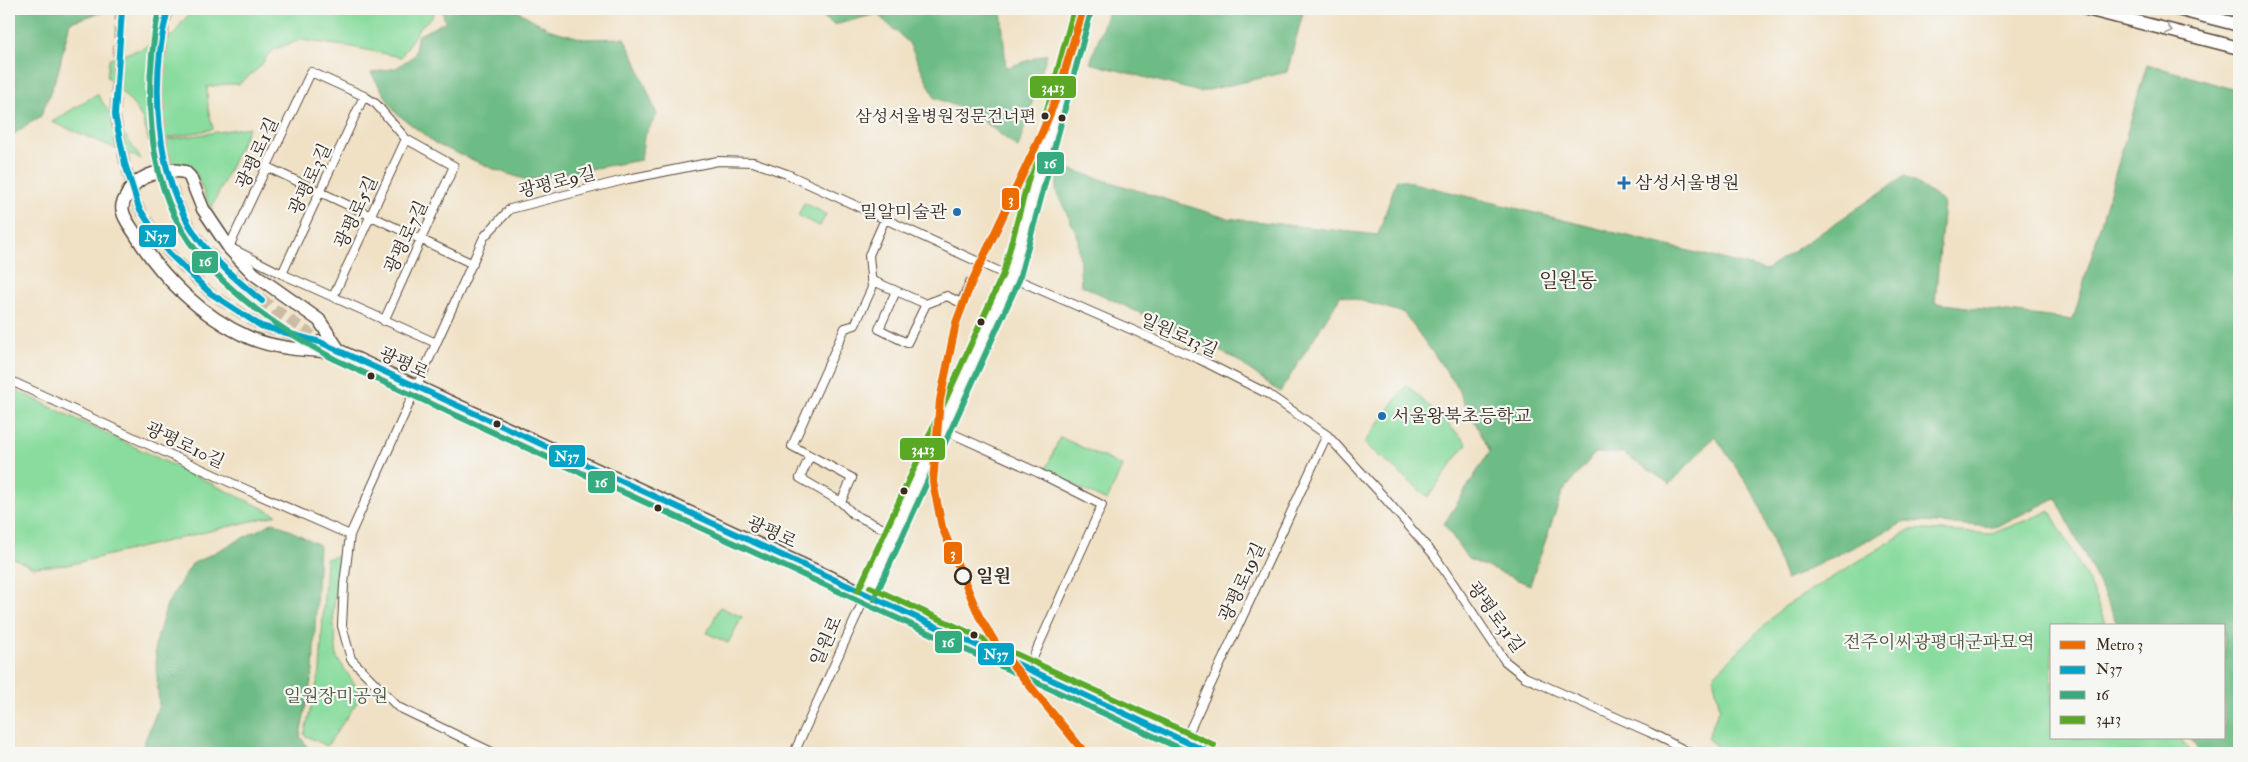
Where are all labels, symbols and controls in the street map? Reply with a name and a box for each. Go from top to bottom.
one-way arrow [2164,24,2172,34]
line badge: 3413 [1029,75,1077,99]
text: 3413 [1041,79,1065,96]
place label: 삼성서울병원정문건너편 [855,106,1036,127]
marker: 삼성서울병원정문건너편 [1040,111,1050,121]
unlabelled marker [1057,113,1067,123]
street label: 광평로1길 [231,114,284,193]
street label: 광평로3길 [284,140,337,219]
line badge: 16 [1036,151,1065,175]
text: 16 [1044,155,1057,172]
street label: 광평로9길 [516,162,598,203]
street label: 광평로5길 [330,172,383,252]
place label: 삼성서울병원 [1635,172,1739,195]
marker: 삼성서울병원 [1617,176,1631,190]
line badge: 3 [1001,187,1020,211]
text: 3 [1008,191,1014,208]
street label: 광평로7길 [380,197,433,277]
place label: 밀알미술관 [860,201,948,224]
marker: 밀알미술관 [951,206,963,218]
line badge: N37 [138,224,177,248]
text: N37 [144,228,170,245]
line badge: 16 [191,250,219,274]
text: 16 [199,253,212,270]
district label: 일원동 [1539,268,1597,293]
street label: 일원로13길 [1136,308,1221,363]
unlabelled marker [976,317,986,327]
street label: 광평로 [375,342,432,385]
unlabelled marker [366,371,376,381]
place label: 서울왕북초등학교 [1392,405,1532,428]
marker: 서울왕북초등학교 [1376,410,1388,422]
street label: 광평로10길 [141,417,228,474]
unlabelled marker [492,419,502,429]
line badge: 3413 [899,437,946,461]
text: 3413 [911,441,935,458]
line badge: N37 [548,444,586,468]
text: N37 [554,448,580,465]
line badge: 16 [587,470,616,494]
text: 16 [595,474,608,491]
unlabelled marker [899,486,909,496]
unlabelled marker [653,503,663,513]
street label: 광평로 [743,511,800,554]
street label: 광평로19길 [1214,539,1271,626]
line badge: 3 [943,541,963,565]
text: 3 [950,545,956,562]
place label: 일원 [976,565,1011,588]
marker: 일원 [954,567,972,585]
street label: 광평로31길 [1462,577,1529,658]
street label: 일원로 [805,613,848,670]
legend [2050,624,2226,740]
line badge: 16 [934,630,963,654]
unlabelled marker [969,630,979,640]
park label: 전주이씨광평대군파묘역 [1843,631,2035,654]
text: 16 [942,634,955,651]
text: Metro 3 [2096,636,2143,655]
line badge: N37 [977,642,1015,666]
text: N37 [983,646,1009,663]
text: N37 [2096,660,2122,679]
park label: 일원장미공원 [284,685,388,708]
text: 16 [2096,686,2110,705]
text: 3413 [2096,710,2121,729]

